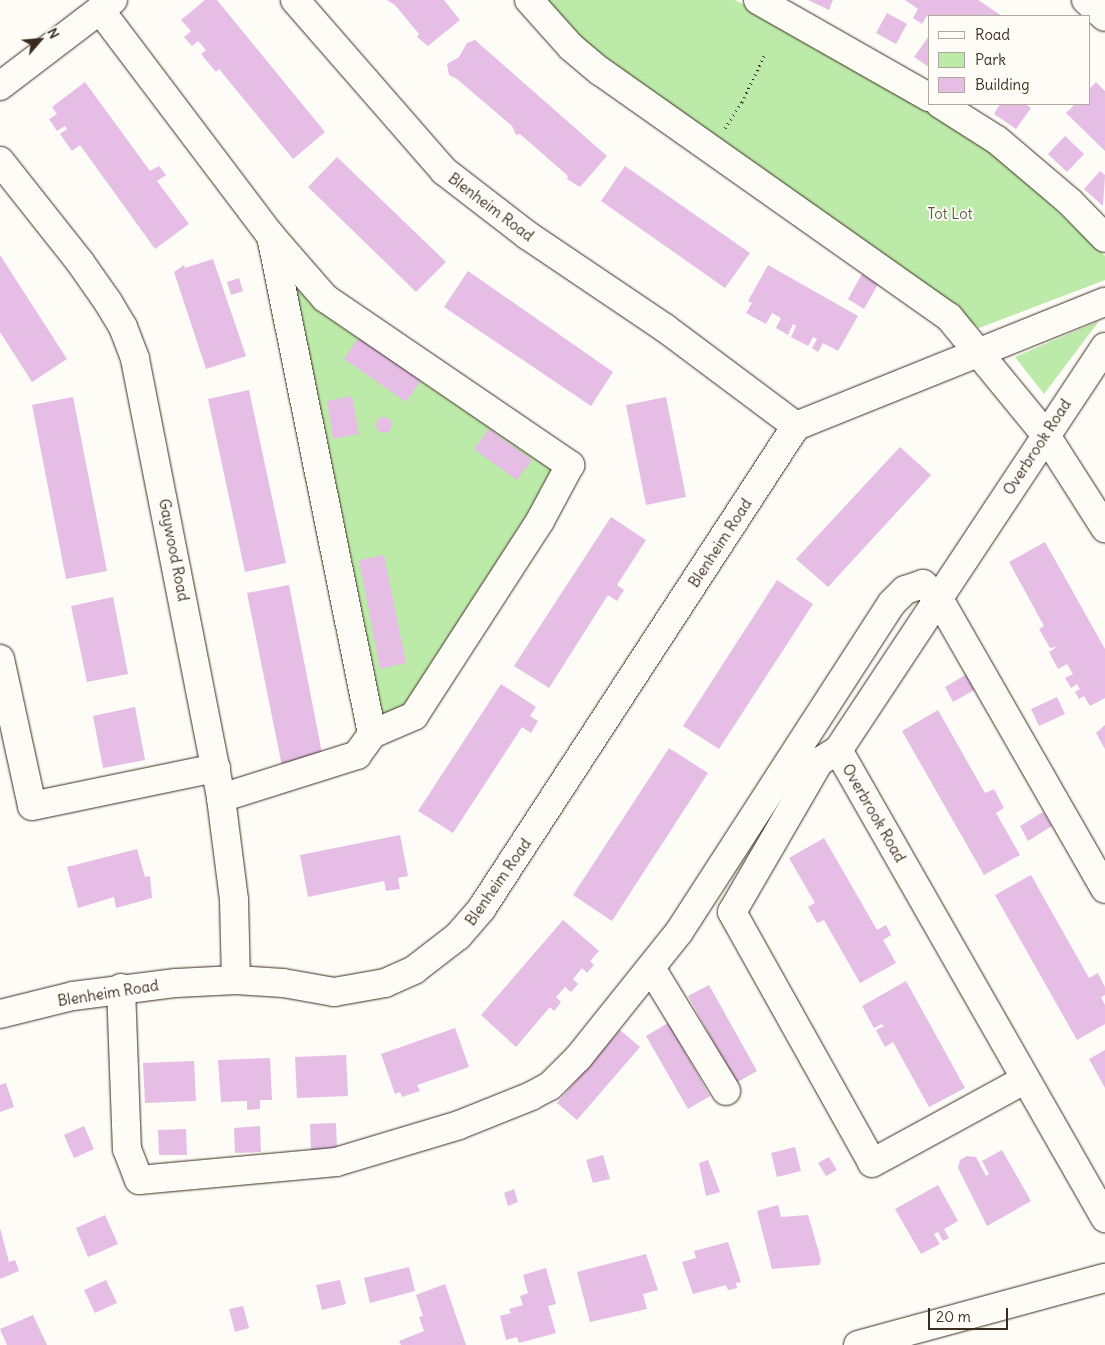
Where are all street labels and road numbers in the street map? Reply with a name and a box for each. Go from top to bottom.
street label: Blenheim Road [445,169,537,245]
street label: Overbrook Road [999,396,1075,498]
street label: Blenheim Road [685,495,755,591]
street label: Gaywood Road [155,497,193,603]
street label: Overbrook Road [839,761,909,865]
street label: Blenheim Road [461,835,535,929]
street label: Blenheim Road [56,976,160,1010]

